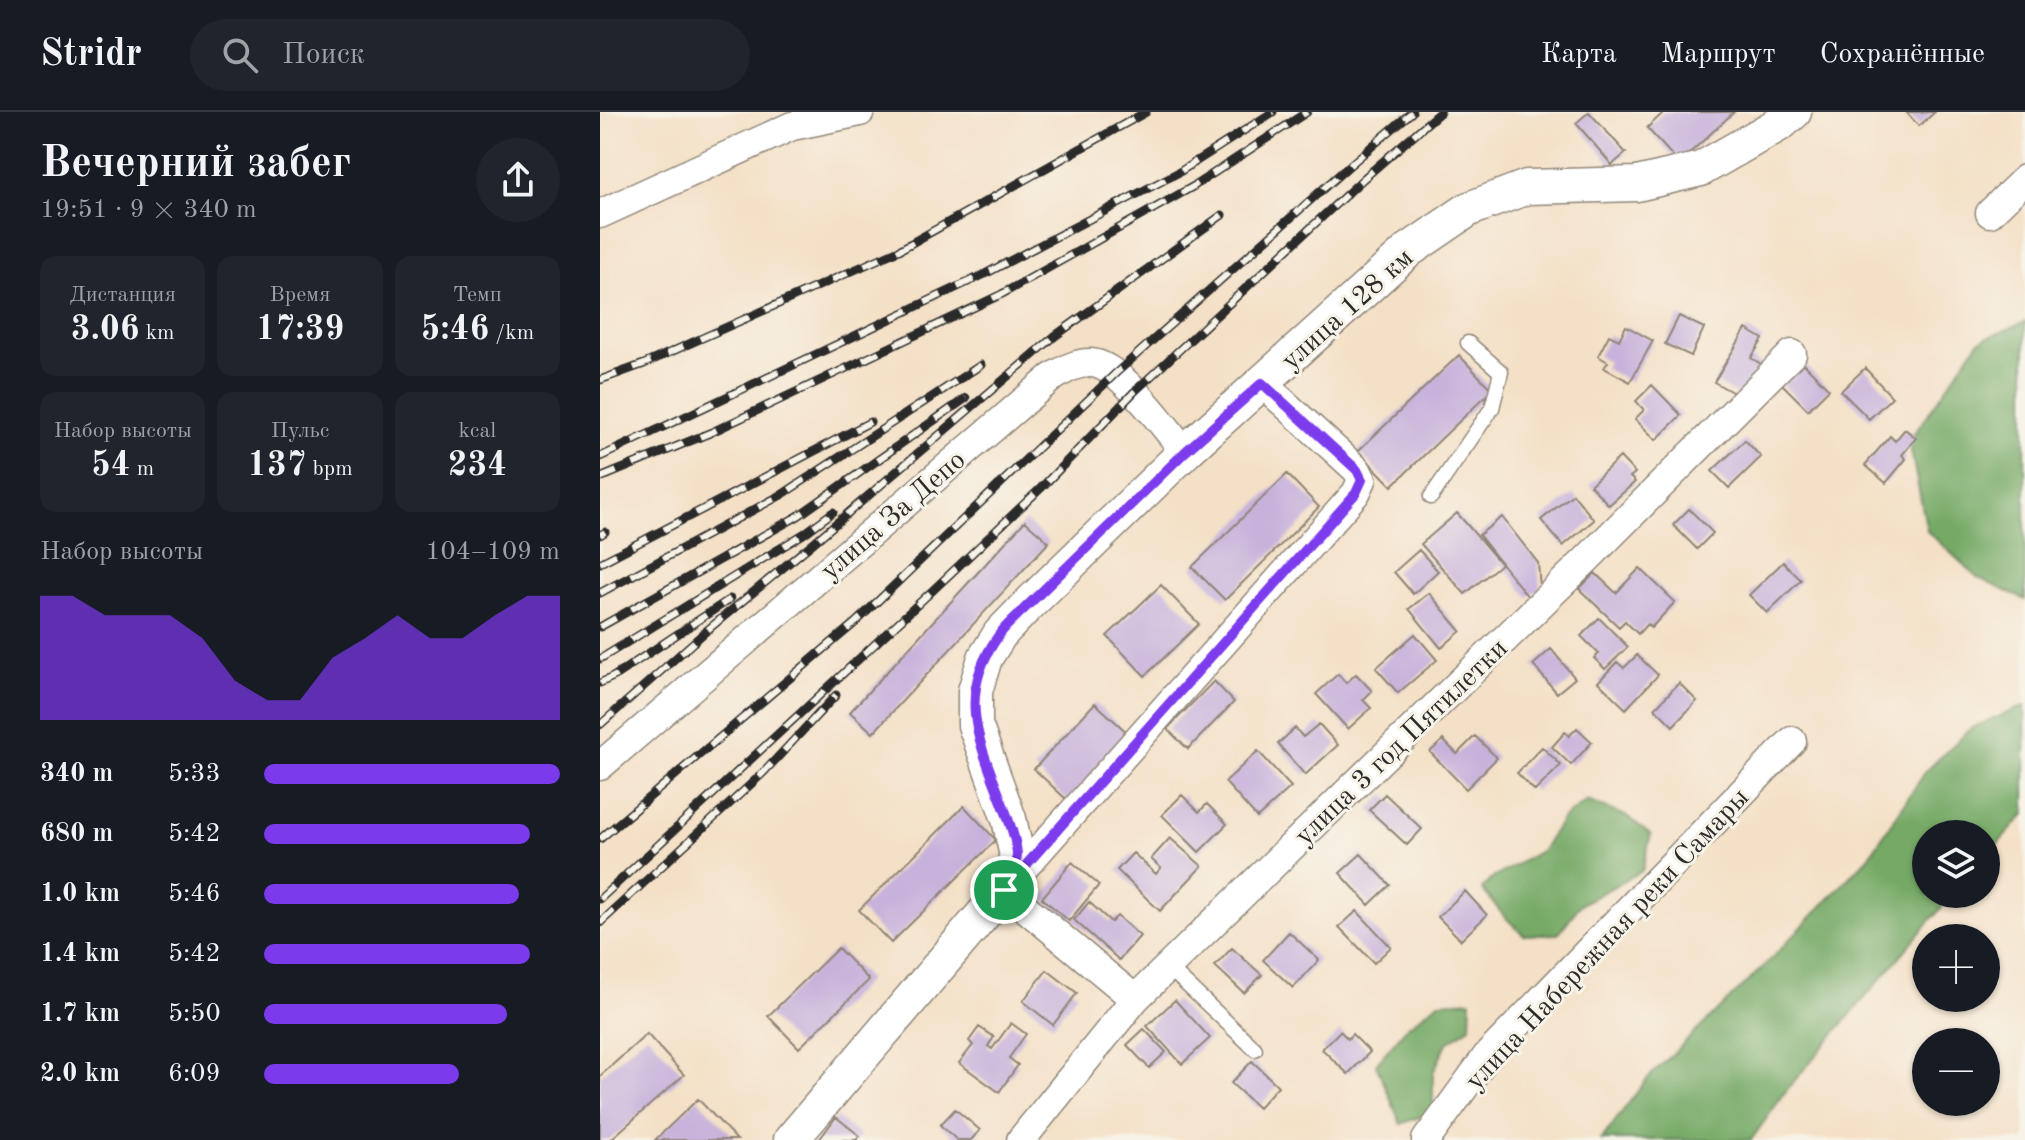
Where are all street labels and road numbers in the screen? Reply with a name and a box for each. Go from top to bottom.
street label: улица 128 км [1277,244,1419,376]
street label: улица За Депо [816,446,972,586]
street label: улица 3 год Пятилетки [1290,635,1514,852]
street label: улица Набережная реки Самары [1461,784,1755,1096]

